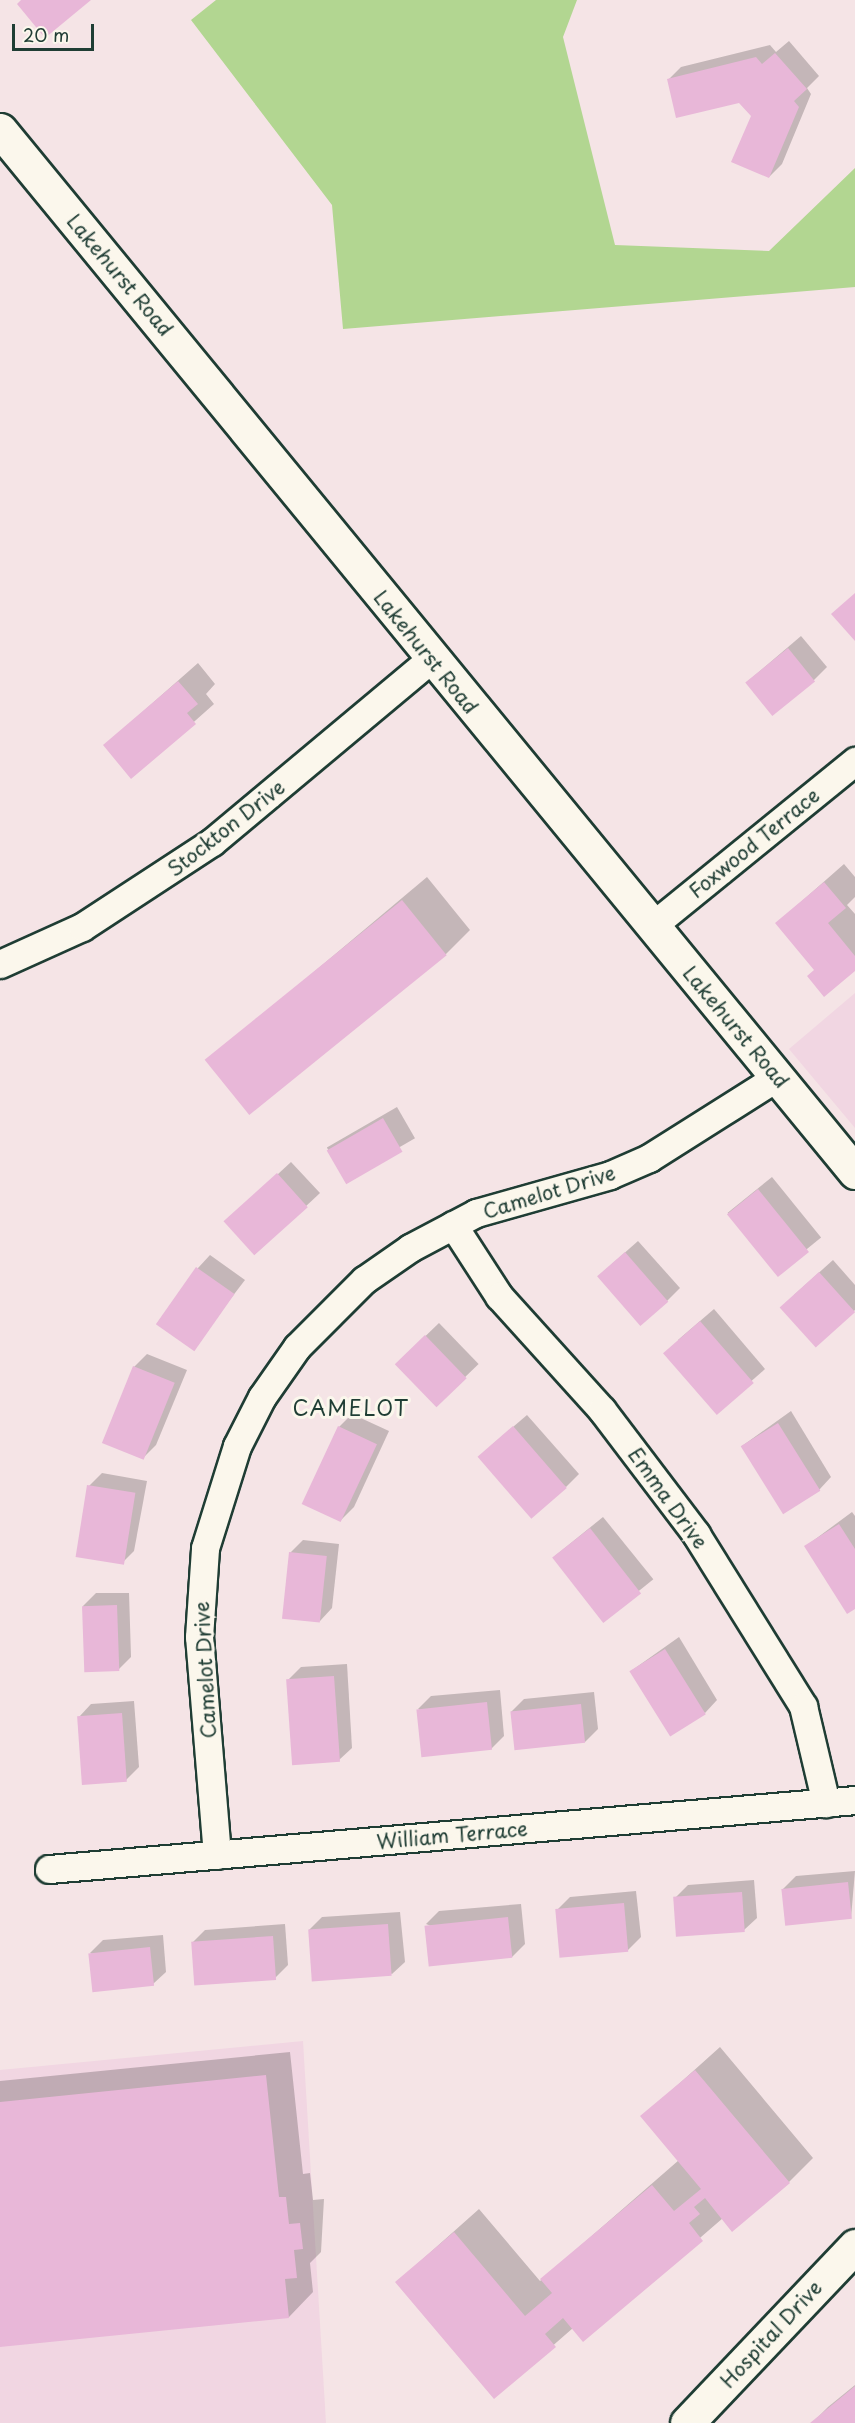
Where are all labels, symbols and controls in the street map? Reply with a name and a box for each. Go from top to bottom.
scale bar [15,12,98,50]
text: 20 m [23,21,69,48]
street label: Lakehurst Road [62,209,178,341]
street label: Lakehurst Road [369,585,483,719]
street label: Stockton Drive [163,775,289,881]
street label: Foxwood Terrace [684,783,824,903]
street label: Lakehurst Road [678,961,794,1093]
street label: Camelot Drive [479,1160,619,1224]
district label: CAMELOT [293,1394,409,1420]
street label: Emma Drive [623,1443,713,1553]
street label: Camelot Drive [189,1600,221,1740]
street label: William Terrace [375,1816,529,1854]
street label: Hospital Drive [715,2275,827,2393]

